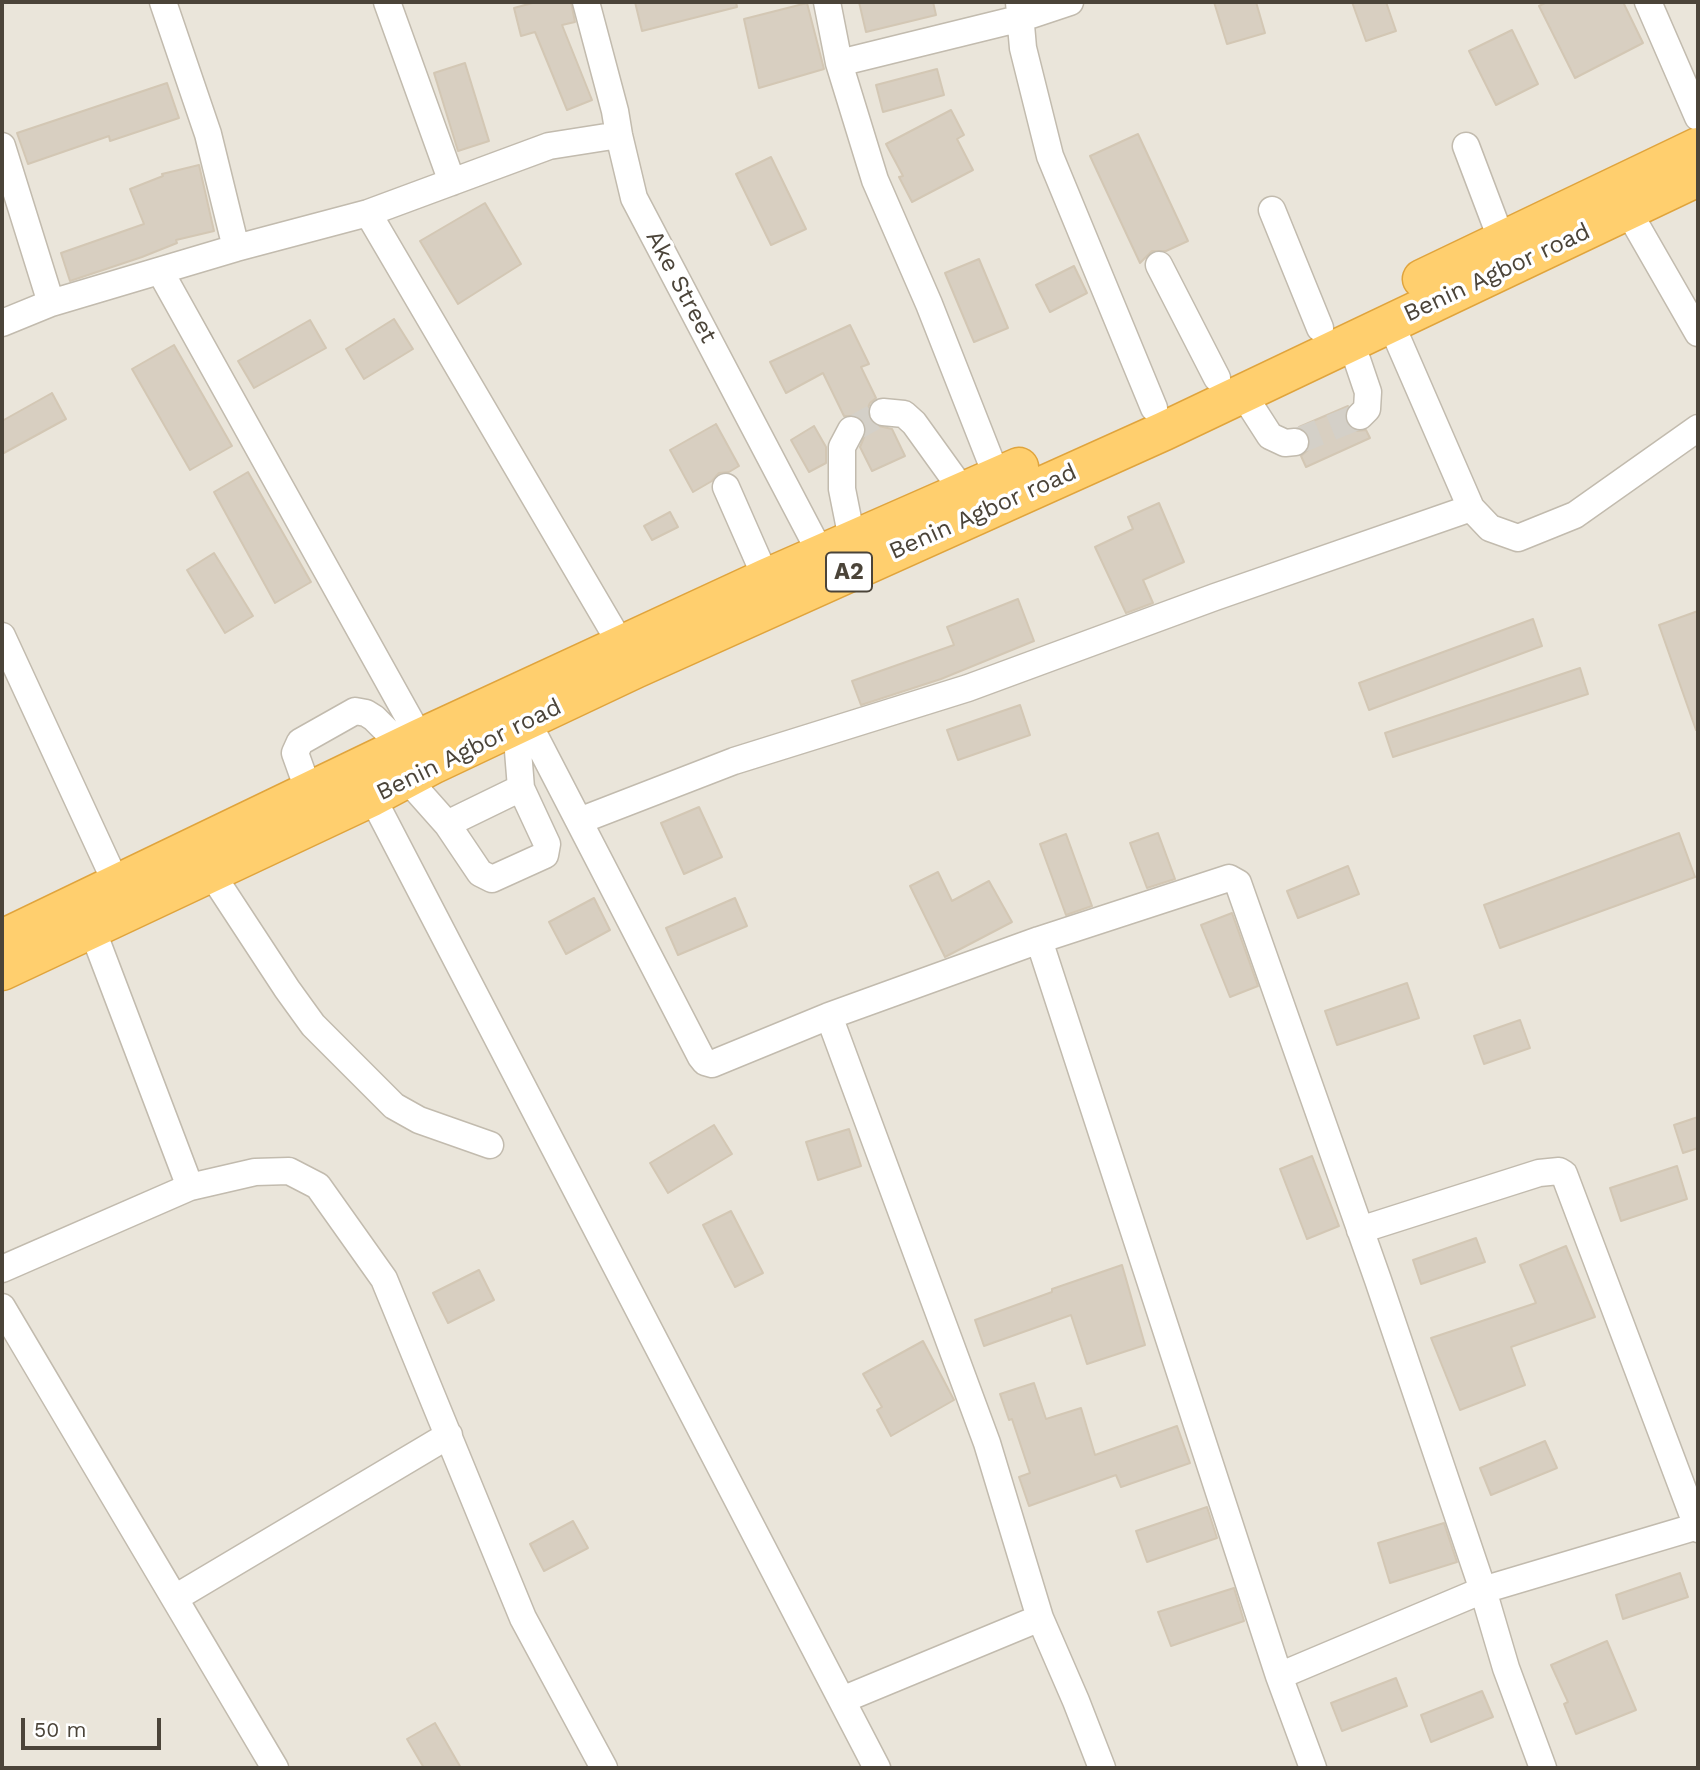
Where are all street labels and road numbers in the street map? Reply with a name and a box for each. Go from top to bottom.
street label: Benin Agbor road [1399,217,1595,329]
street label: Ake Street [639,226,723,348]
street label: Benin Agbor road [885,458,1081,566]
road number: A2 [826,552,872,592]
street label: Benin Agbor road [372,693,566,807]

